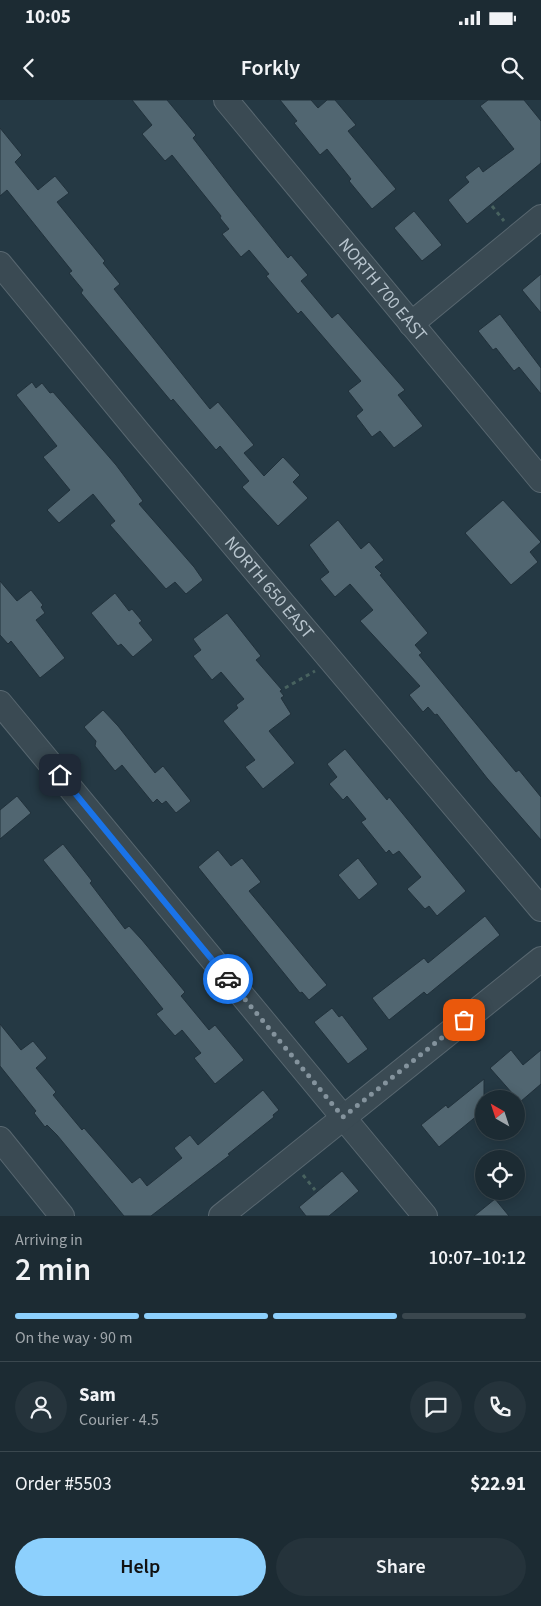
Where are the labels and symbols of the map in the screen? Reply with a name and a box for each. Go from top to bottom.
street label: NORTH 700 EAST [333,232,433,347]
street label: NORTH 650 EAST [219,531,320,644]
pin [39,754,81,796]
courier [203,954,253,1004]
pin [443,999,485,1041]
north arrow [475,1090,525,1140]

